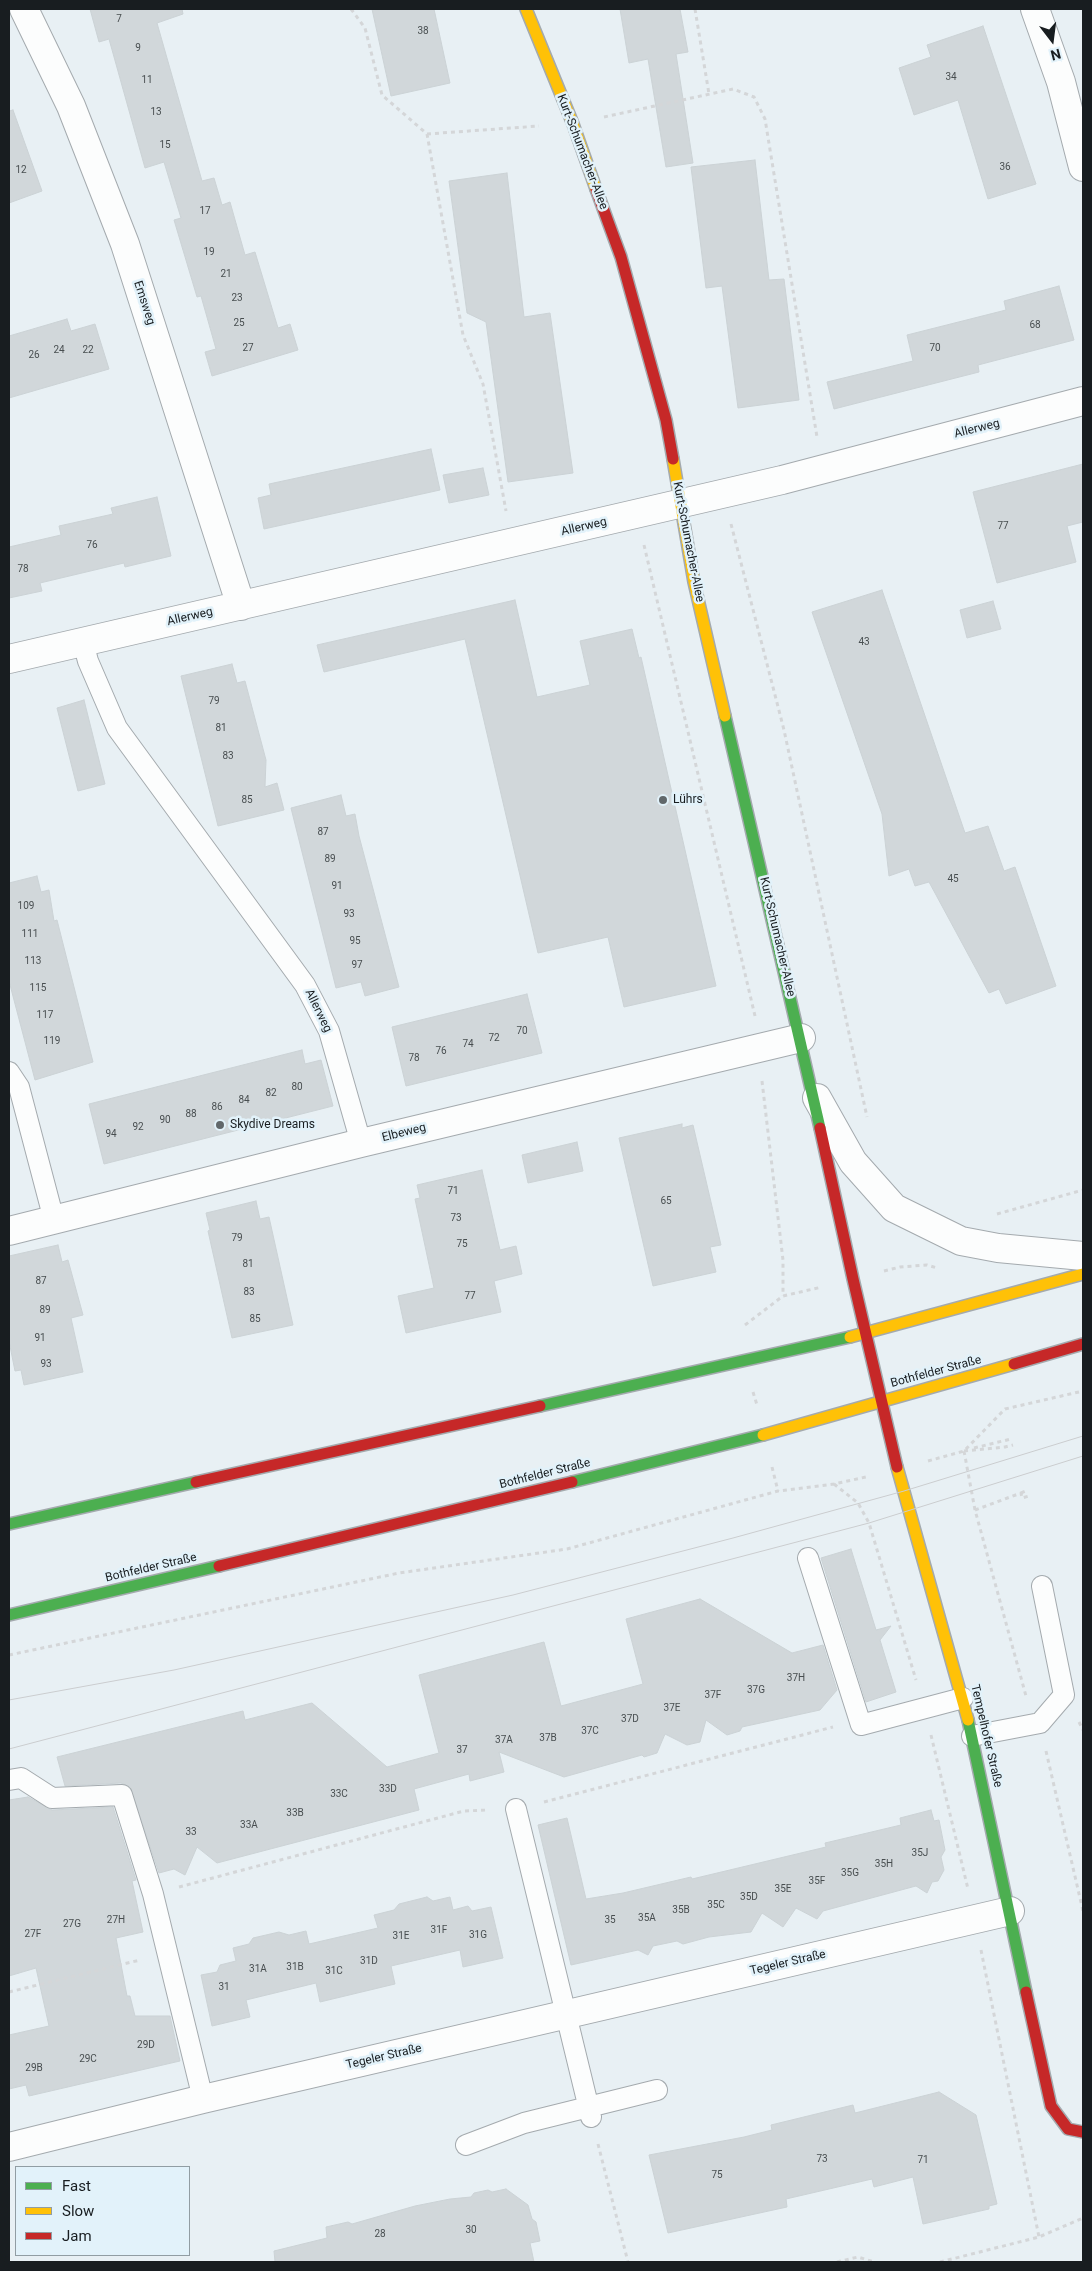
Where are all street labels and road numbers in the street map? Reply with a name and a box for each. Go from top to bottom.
street label: Kurt-Schumacher-Allee [553,92,611,212]
street label: Emsweg [130,279,158,327]
street label: Allerweg [953,416,1001,442]
street label: Kurt-Schumacher-Allee [669,481,707,603]
street label: Allerweg [560,515,608,539]
street label: Allerweg [166,605,214,629]
street label: Kurt-Schumacher-Allee [756,876,798,998]
street label: Allerweg [301,987,335,1035]
street label: Elbeweg [380,1121,428,1145]
street label: Bothfelder Straße [889,1353,983,1391]
street label: Bothfelder Straße [498,1456,592,1492]
street label: Bothfelder Straße [104,1550,198,1586]
street label: Tempelhofer Straße [967,1683,1005,1789]
street label: Tegeler Straße [749,1947,827,1979]
street label: Tegeler Straße [345,2041,423,2073]

